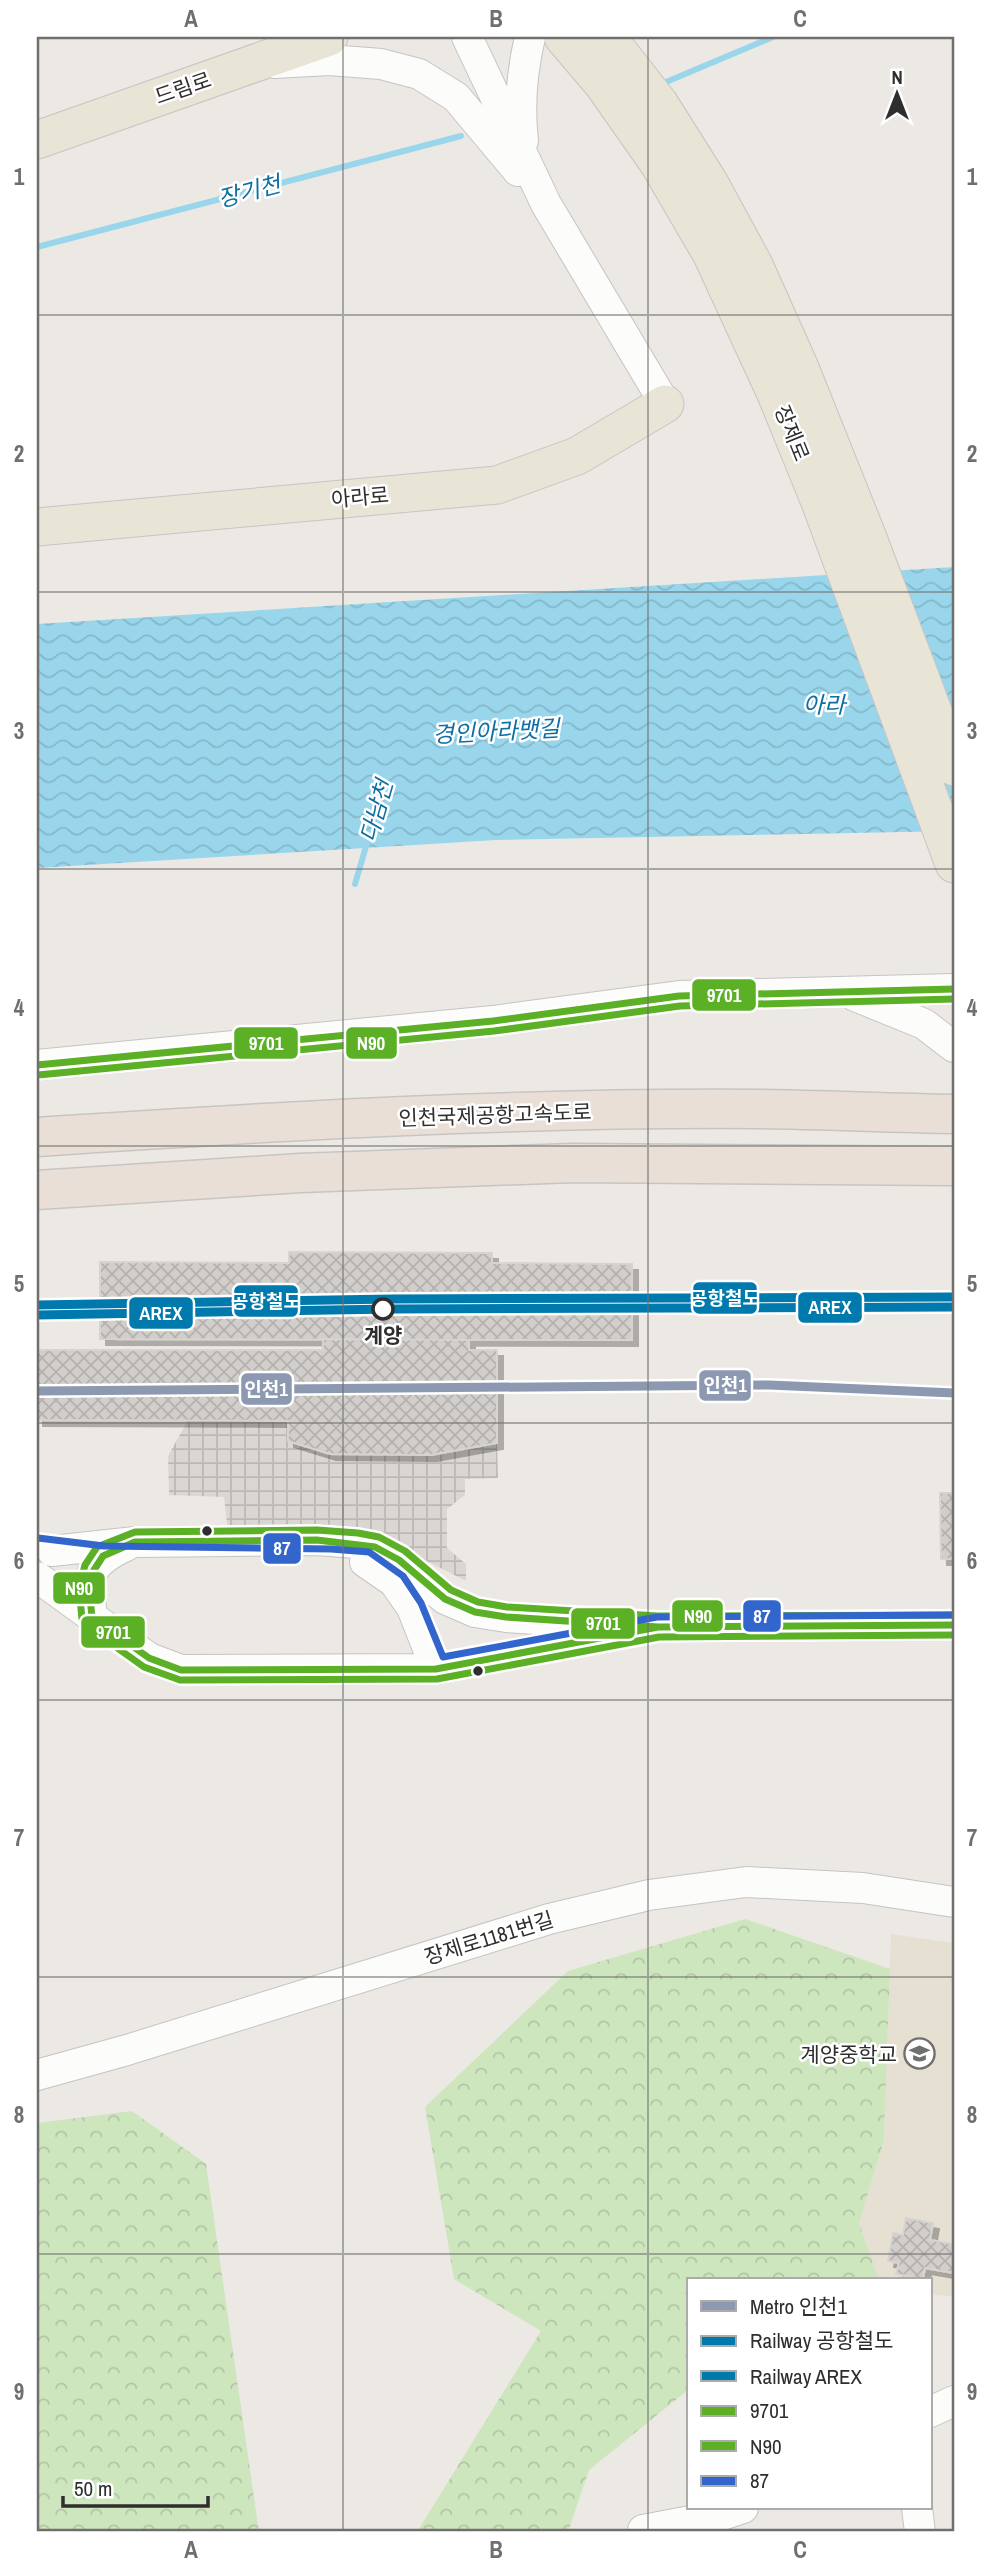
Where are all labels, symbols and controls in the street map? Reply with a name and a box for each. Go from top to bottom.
text: A [184,3,198,34]
text: B [489,3,503,34]
text: C [793,3,807,34]
north arrow [862,60,932,130]
text: N [891,64,903,90]
street label: 드림로 [151,65,215,111]
text: 1 [14,161,25,192]
text: 1 [967,161,978,192]
water label: 장기천 [214,167,286,214]
street label: 장제로 [768,401,816,465]
text: 2 [14,438,24,469]
text: 2 [967,438,977,469]
street label: 아라로 [330,480,390,514]
water label: 아라 [803,689,848,720]
water label: 경인아라뱃길 [432,712,562,750]
text: 3 [14,715,24,746]
text: 3 [967,715,977,746]
water label: 다남천 [352,773,400,846]
line badge: 9701 [691,978,757,1012]
text: 9701 [707,982,742,1008]
text: 4 [14,992,25,1023]
text: 4 [967,992,978,1023]
line badge: 9701 [233,1026,299,1060]
line badge: N90 [345,1026,398,1060]
text: 9701 [249,1030,284,1056]
text: N90 [357,1030,386,1056]
street label: 인천국제공항고속도로 [398,1097,592,1133]
text: 5 [14,1268,24,1299]
text: 5 [967,1268,977,1299]
line badge: 공항철도 [692,1281,758,1315]
line badge: 공항철도 [233,1284,299,1318]
text: 공항철도 [690,1285,760,1311]
text: 공항철도 [231,1288,301,1314]
line badge: AREX [797,1291,863,1324]
text: AREX [808,1294,852,1320]
line badge: AREX [128,1296,194,1330]
marker: 계양 [372,1298,394,1320]
text: AREX [139,1300,183,1326]
place label: 계양 [364,1321,402,1350]
line badge: 인천1 [698,1369,752,1402]
line badge: 인천1 [240,1372,293,1406]
text: 인천1 [703,1372,747,1398]
text: 인천1 [244,1376,288,1402]
unlabelled marker [200,1524,214,1538]
line badge: 87 [262,1532,302,1565]
text: 87 [273,1535,291,1561]
text: 6 [14,1545,24,1576]
text: 6 [967,1545,977,1576]
line badge: N90 [52,1571,106,1605]
text: N90 [65,1575,94,1601]
line badge: N90 [671,1599,724,1633]
line badge: 87 [742,1599,782,1633]
text: N90 [684,1603,713,1629]
text: 87 [753,1603,771,1629]
line badge: 9701 [570,1607,636,1640]
text: 9701 [586,1610,621,1636]
line badge: 9701 [80,1615,146,1649]
text: 9701 [96,1619,131,1645]
unlabelled marker [471,1664,485,1678]
text: 7 [14,1822,24,1853]
text: 7 [967,1822,977,1853]
street label: 장제로1181번길 [421,1905,557,1971]
school or university icon: 계양중학교 [903,2037,937,2071]
place label: 계양중학교 [800,2040,897,2069]
text: 8 [14,2099,24,2130]
text: 8 [967,2099,977,2130]
legend [687,2278,932,2510]
text: Metro 인천1 [750,2292,847,2321]
text: Railway 공항철도 [750,2326,893,2355]
text: Railway AREX [750,2362,862,2391]
text: 9 [14,2376,24,2407]
text: 9 [967,2376,977,2407]
text: 9701 [750,2396,789,2425]
text: N90 [750,2432,782,2461]
scale bar [63,2464,208,2508]
text: 87 [750,2466,769,2495]
text: 50 m [74,2474,112,2503]
text: A [184,2534,198,2565]
text: B [489,2534,503,2565]
text: C [793,2534,807,2565]

